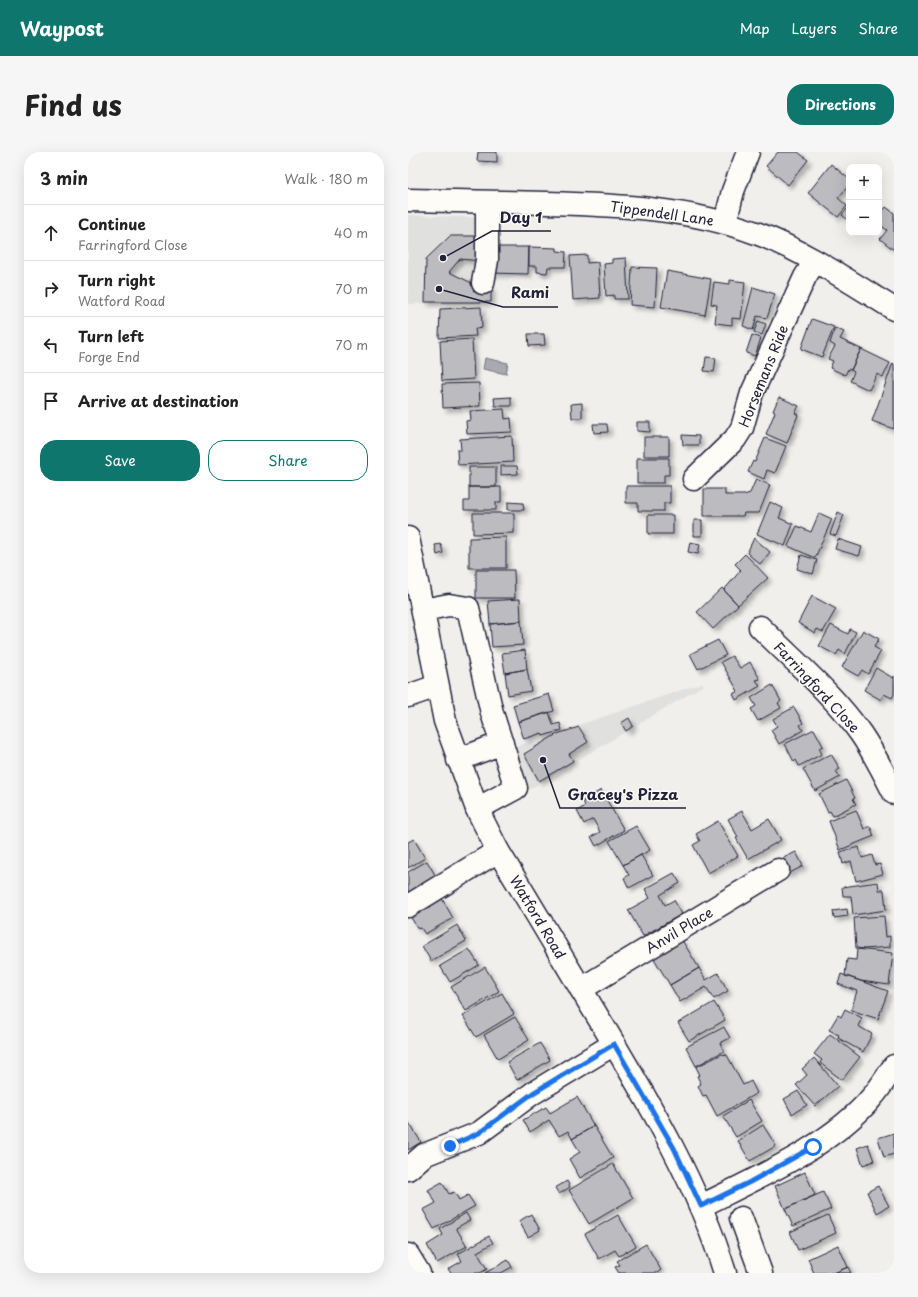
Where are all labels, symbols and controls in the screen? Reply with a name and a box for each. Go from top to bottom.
text: Waypost [20,14,104,42]
text: Map [740,18,770,39]
text: Layers [792,18,837,39]
text: Share [859,18,898,39]
text: Find us [24,83,122,126]
button: Directions [787,84,894,125]
map controls [846,164,882,236]
button: + [846,164,882,200]
text: 3 min [40,165,88,191]
text: Walk · 180 m [285,169,368,188]
street label: Tippendell Lane [609,195,715,231]
button: − [846,200,882,236]
callout: Day 1 [492,204,551,231]
text: Day 1 [500,205,542,228]
text: Continue [78,212,146,235]
icon: ahead [40,222,62,244]
text: 40 m [334,223,368,242]
text: Farringford Close [78,235,187,254]
text: Turn right [78,268,155,291]
icon: right [40,278,62,300]
text: 70 m [335,279,368,298]
callout: Rami [503,280,558,307]
text: Rami [511,280,549,303]
text: Watford Road [78,291,165,310]
street label: Horsemans Ride [733,322,793,430]
text: Turn left [78,324,144,347]
icon: left [40,334,62,356]
text: 70 m [335,335,368,354]
text: Forge End [78,347,140,366]
text: Arrive at destination [78,389,239,412]
icon: arrive [40,390,62,412]
button: Save [40,440,200,481]
button: Share [208,440,368,481]
street label: Farringford Close [769,637,865,737]
callout: Gracey's Pizza [560,781,686,808]
text: Gracey's Pizza [568,782,678,805]
street label: Watford Road [505,871,571,963]
street label: Anvil Place [641,902,717,958]
route end [441,1137,459,1155]
route start [804,1138,822,1156]

